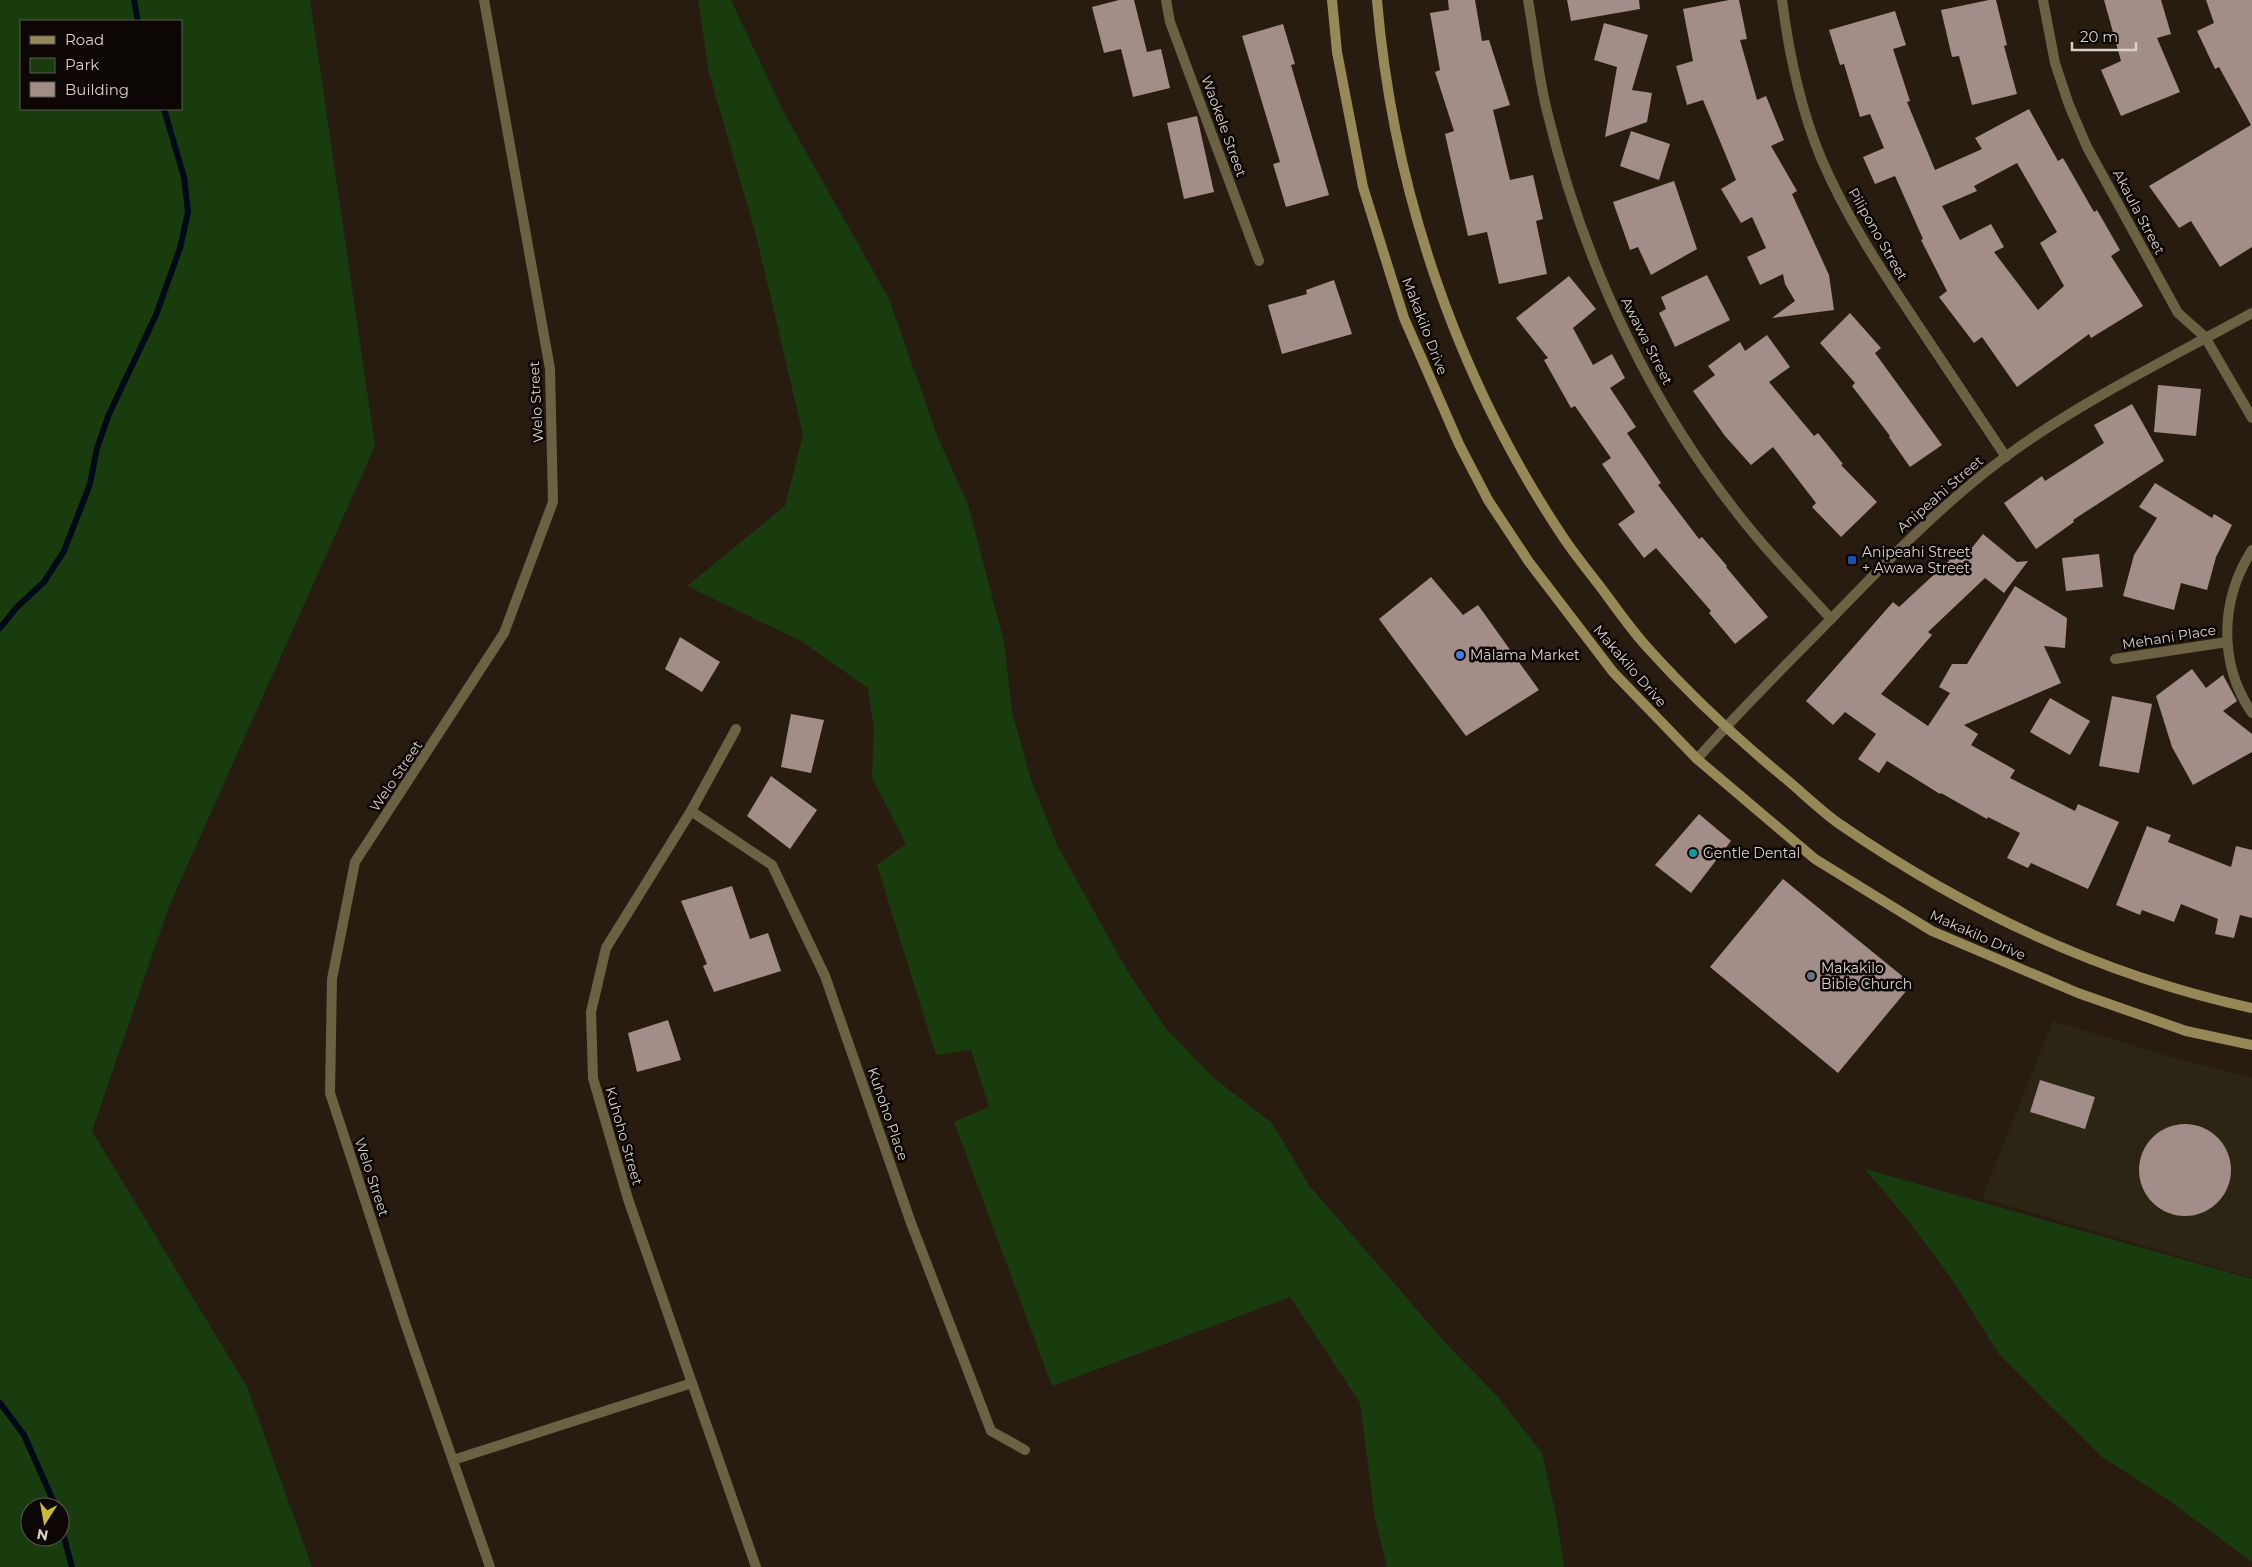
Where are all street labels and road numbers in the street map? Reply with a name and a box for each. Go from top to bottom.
street label: Waokele Street [1197,73,1251,179]
street label: Akaula Street [2109,166,2169,258]
street label: Pilipono Street [1844,185,1912,284]
street label: Makakilo Drive [1398,275,1452,377]
street label: Awawa Street [1617,294,1677,388]
street label: Welo Street [525,360,547,443]
street label: Anipeahi Street [1893,451,1987,536]
street label: Makakilo Drive [1589,621,1671,711]
street label: Mehani Place [2121,621,2217,653]
street label: Welo Street [366,737,427,815]
street label: Makakilo Drive [1927,906,2029,964]
street label: Kuhoho Place [864,1065,912,1163]
street label: Kuhoho Street [601,1085,647,1188]
street label: Welo Street [351,1135,393,1219]

